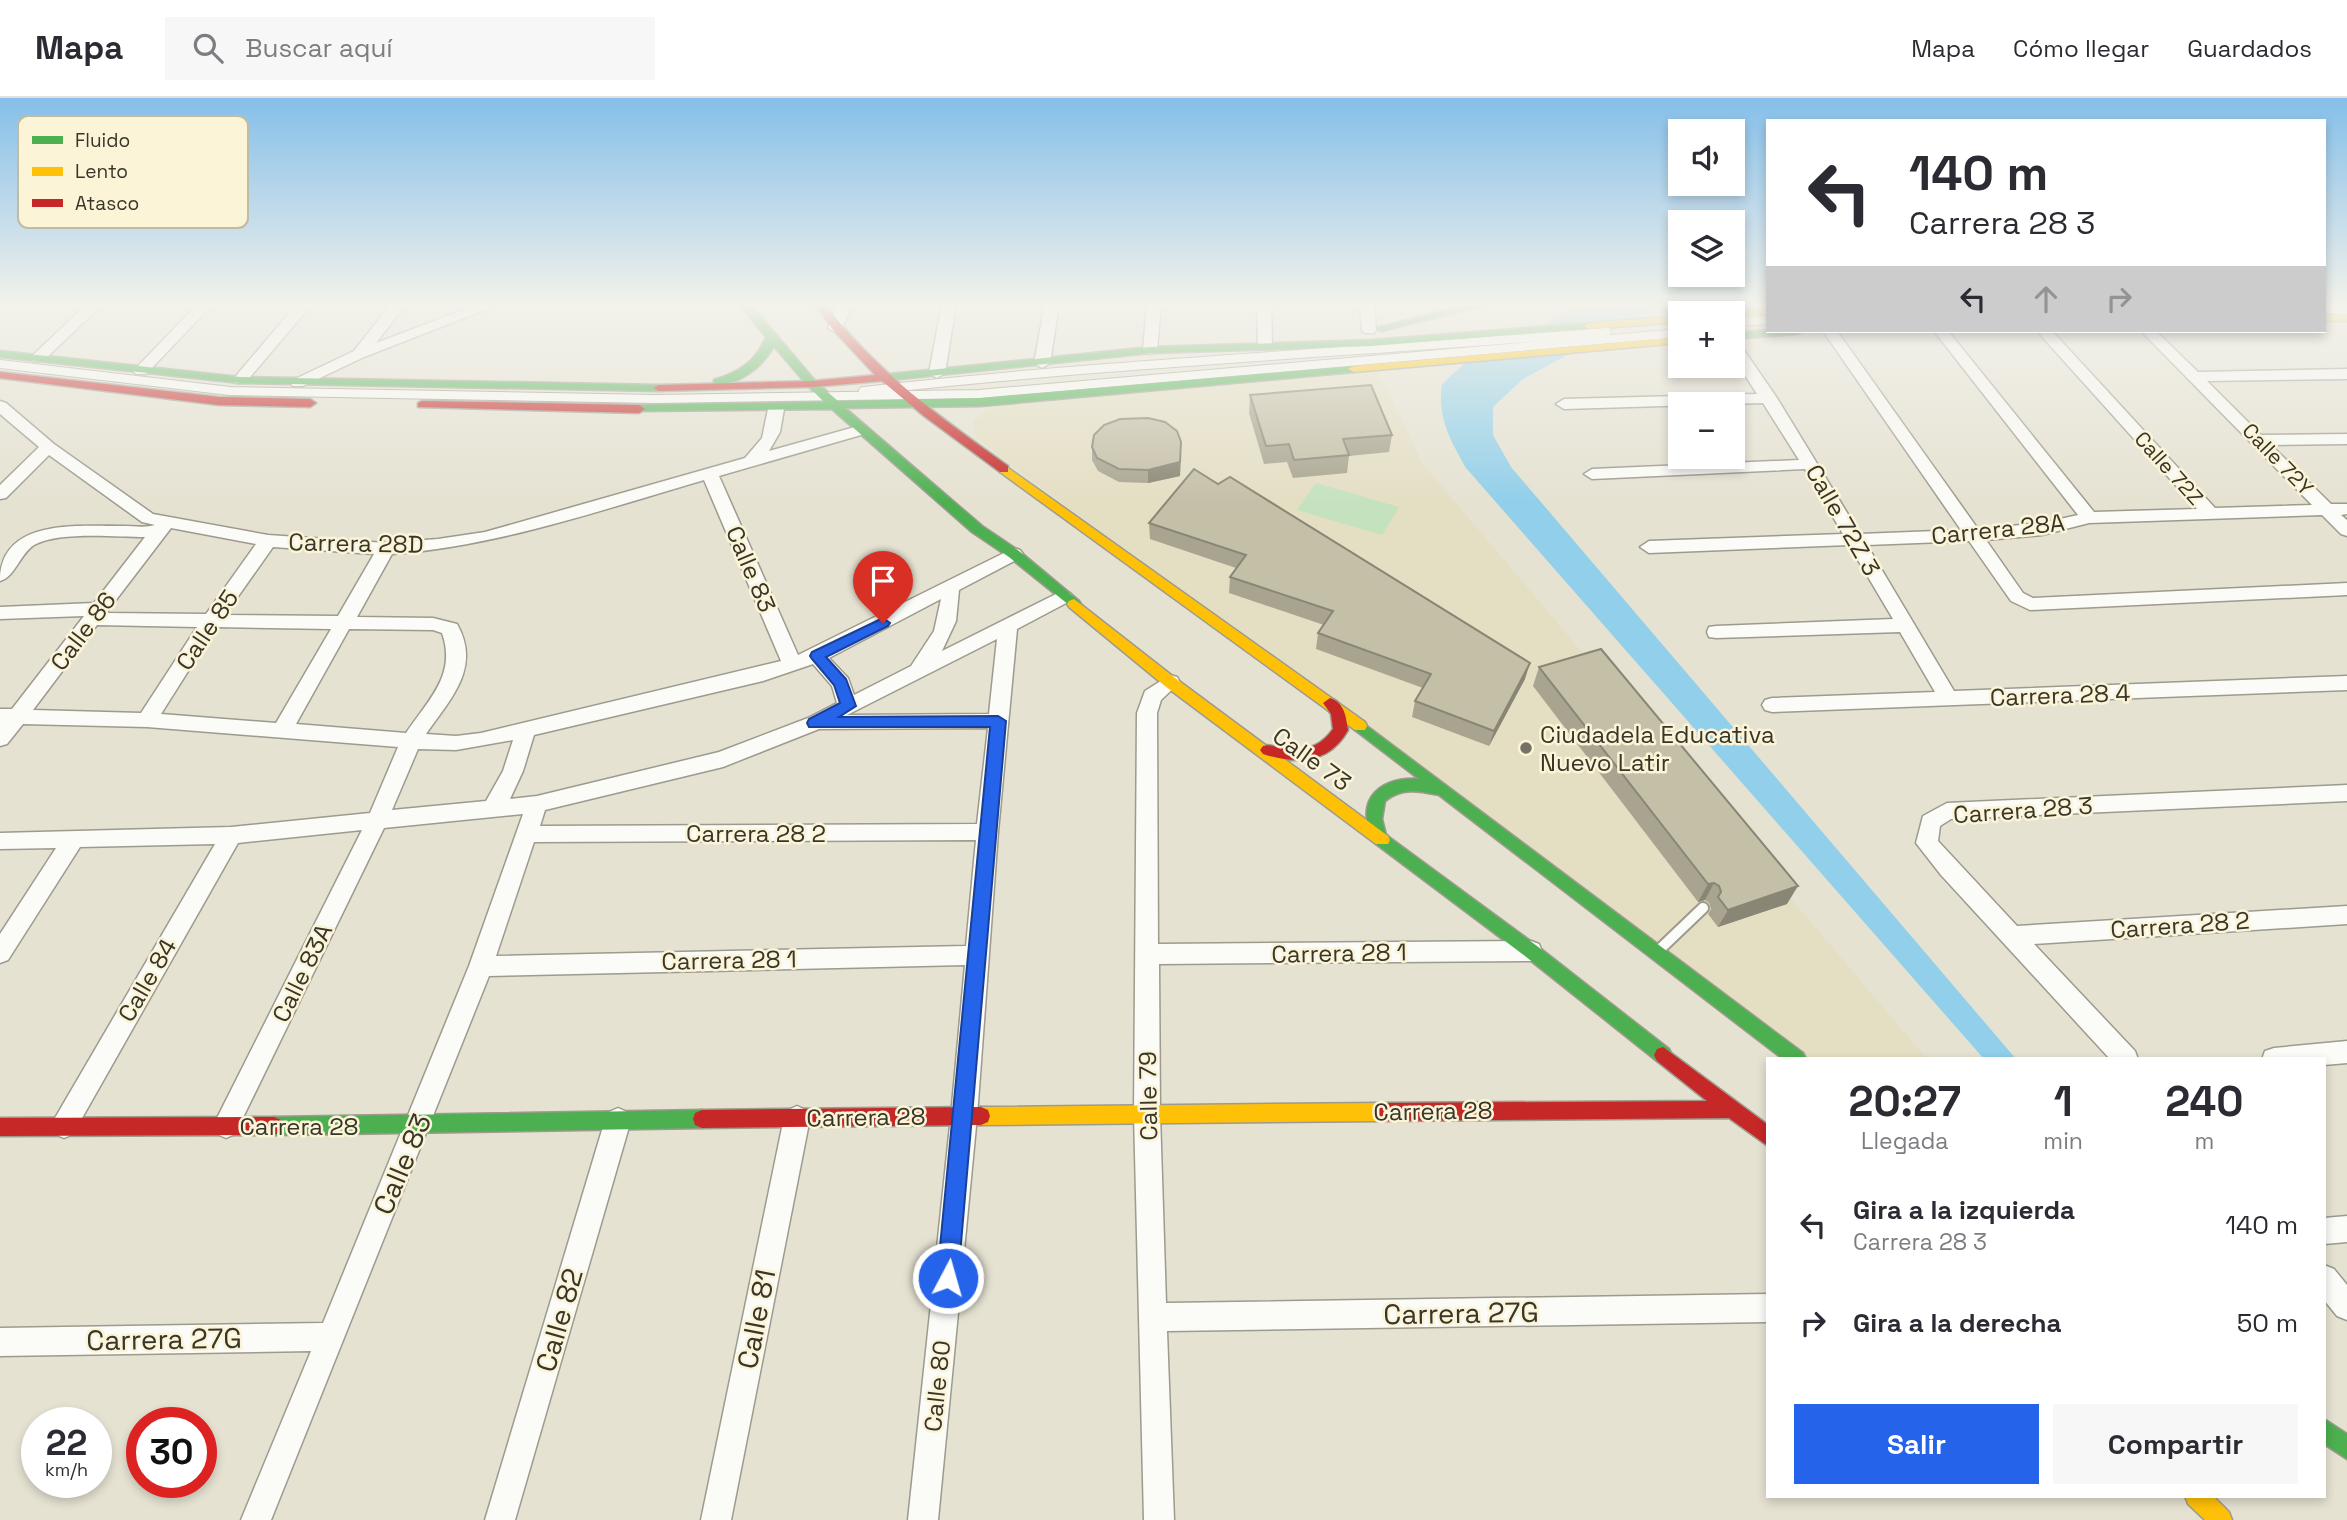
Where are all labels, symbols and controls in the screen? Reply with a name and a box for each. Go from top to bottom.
search box [165,17,655,80]
text: Mapa [35,27,123,69]
icon: search [189,29,227,67]
text: Buscar aquí [245,31,393,65]
text: Mapa [1911,33,1975,64]
text: Cómo llegar [2013,33,2149,64]
text: Guardados [2187,33,2312,64]
legend [18,116,248,228]
map controls [1668,119,1745,469]
button: sound [1668,119,1745,196]
text: Fluido [75,128,130,153]
text: 140 m [1909,142,2048,204]
icon: left [1794,147,1885,238]
text: Lento [75,159,128,184]
text: Atasco [75,191,139,216]
text: Carrera 28 3 [1909,203,2095,243]
button: layers [1668,210,1745,287]
icon: left [1954,280,1992,318]
icon: ahead [2027,280,2065,318]
icon: right [2100,280,2138,318]
button: + [1668,301,1745,378]
button: − [1668,392,1745,469]
street label: Calle 72Y [2237,417,2319,501]
street label: Calle 72Z [2129,425,2209,511]
street label: Calle 72Z 3 [1799,459,1887,581]
street label: Carrera 28A [1930,507,2066,551]
street label: Calle 83 [719,521,783,617]
street label: Carrera 28D [288,526,424,560]
pin [853,551,913,623]
icon: arrive [864,562,902,600]
street label: Calle 85 [169,584,245,676]
street label: Calle 86 [43,585,123,677]
street label: Carrera 28 4 [1989,677,2131,713]
place label: Ciudadela Educativa Nuevo Latir [1540,719,1775,778]
street label: Calle 73 [1267,720,1357,798]
marker: Ciudadela Educativa Nuevo Latir [1518,740,1534,756]
street label: Carrera 28 3 [1952,790,2094,830]
street label: Carrera 28 2 [686,818,826,849]
street label: Carrera 28 2 [2109,905,2251,945]
street label: Calle 83A [265,919,339,1027]
street label: Calle 84 [111,933,183,1027]
street label: Carrera 28 1 [1271,936,1407,970]
street label: Carrera 28 1 [661,943,797,977]
street label: Calle 79 [1132,1051,1164,1141]
text: 20:27 [1848,1075,1961,1128]
text: 1 [2054,1075,2073,1128]
text: 240 [2165,1075,2244,1128]
street label: Carrera 28 [1373,1094,1493,1128]
street label: Carrera 28 [806,1100,926,1134]
street label: Calle 83 [365,1108,439,1220]
street label: Carrera 28 [239,1111,359,1142]
text: Llegada [1861,1126,1948,1156]
text: min [2043,1126,2083,1156]
text: m [2195,1126,2214,1156]
text: Gira a la izquierda [1853,1193,2075,1227]
icon: left [1794,1206,1832,1244]
text: 140 m [2225,1208,2298,1242]
text: Carrera 28 3 [1853,1227,1987,1257]
position arrow [911,1241,985,1315]
street label: Calle 82 [527,1264,591,1376]
street label: Calle 81 [729,1266,783,1372]
street label: Carrera 27G [1383,1294,1539,1332]
icon: right [1794,1304,1832,1342]
text: Gira a la derecha [1853,1306,2062,1340]
text: 50 m [2237,1306,2298,1340]
street label: Carrera 27G [86,1320,242,1358]
street label: Calle 80 [917,1339,957,1433]
button: Salir [1794,1404,2039,1484]
button: Compartir [2053,1404,2298,1484]
speed limit sign: 30 [126,1407,217,1498]
text: 22 [46,1421,87,1465]
text: km/h [45,1458,88,1481]

